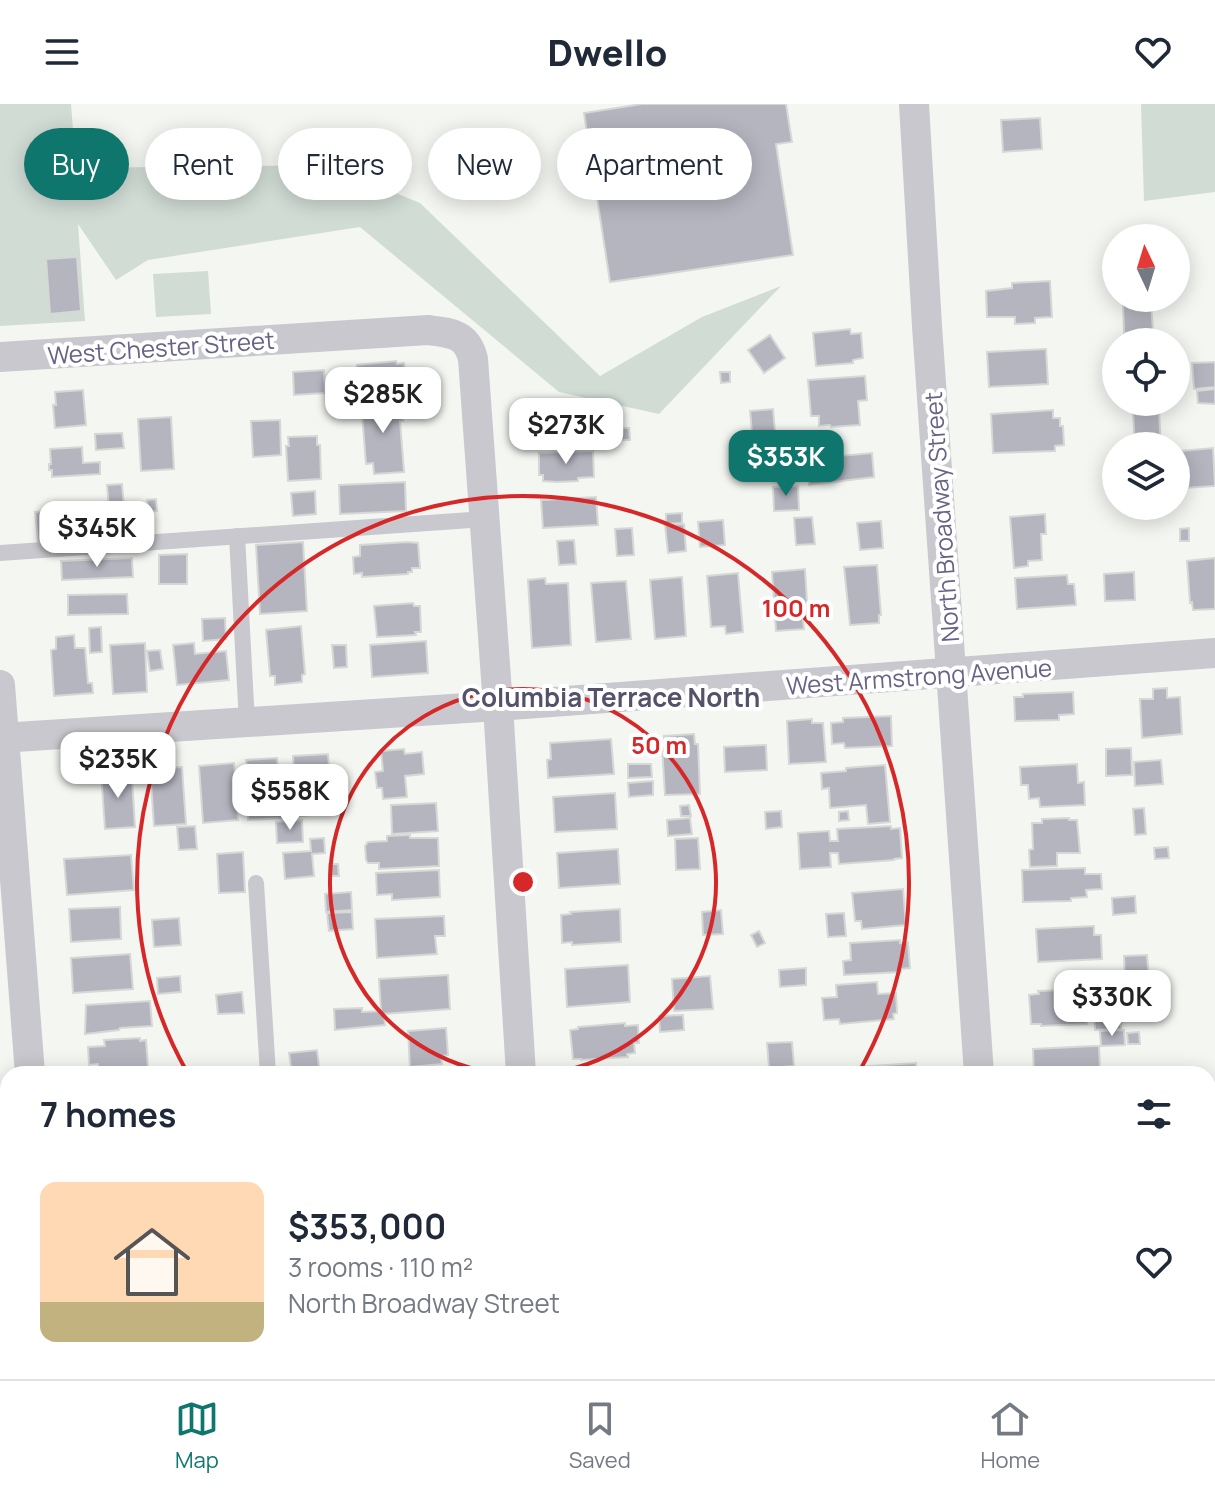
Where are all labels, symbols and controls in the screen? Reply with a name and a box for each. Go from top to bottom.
text: Dwello [548,28,667,77]
icon: menu [40,30,84,74]
icon: heart [1131,30,1175,74]
chip: Buy [24,128,129,200]
chip: Rent [145,128,262,200]
chip: Filters [278,128,412,200]
chip: New [428,128,541,200]
chip: Apartment [557,128,752,200]
north arrow [1102,224,1190,312]
map controls [1102,224,1190,520]
street label: West Chester Street [47,323,275,371]
button: locate [1102,328,1190,416]
pin: $285K [327,367,439,435]
text: $285K [343,375,423,411]
street label: North Broadway Street [916,391,966,643]
pin: $273K [510,398,622,466]
text: $273K [527,406,605,442]
pin: $353K [730,430,842,498]
button: layers [1102,432,1190,520]
text: $353K [747,438,825,474]
pin: $345K [41,501,153,569]
text: $345K [57,509,137,545]
text: 100 m [762,591,830,624]
street label: West Armstrong Avenue [785,650,1053,702]
district label: Columbia Terrace North [462,679,760,715]
text: 50 m [631,728,687,761]
pin: $235K [62,732,174,800]
text: $235K [79,740,158,776]
pin: $558K [234,764,346,832]
text: $558K [250,772,330,808]
centre of rings [509,868,537,896]
pin: $330K [1056,970,1168,1038]
text: $330K [1072,978,1152,1014]
text: 7 homes [40,1091,176,1137]
icon: filters [1132,1092,1176,1136]
text: $353,000 [288,1203,446,1249]
icon: home [104,1214,200,1310]
icon: heart [1132,1240,1176,1284]
text: 3 rooms · 110 m² [288,1249,473,1285]
text: North Broadway Street [288,1285,560,1321]
tab: Map [175,1397,219,1475]
tab: Saved [569,1397,631,1475]
tab: Home [981,1397,1040,1475]

